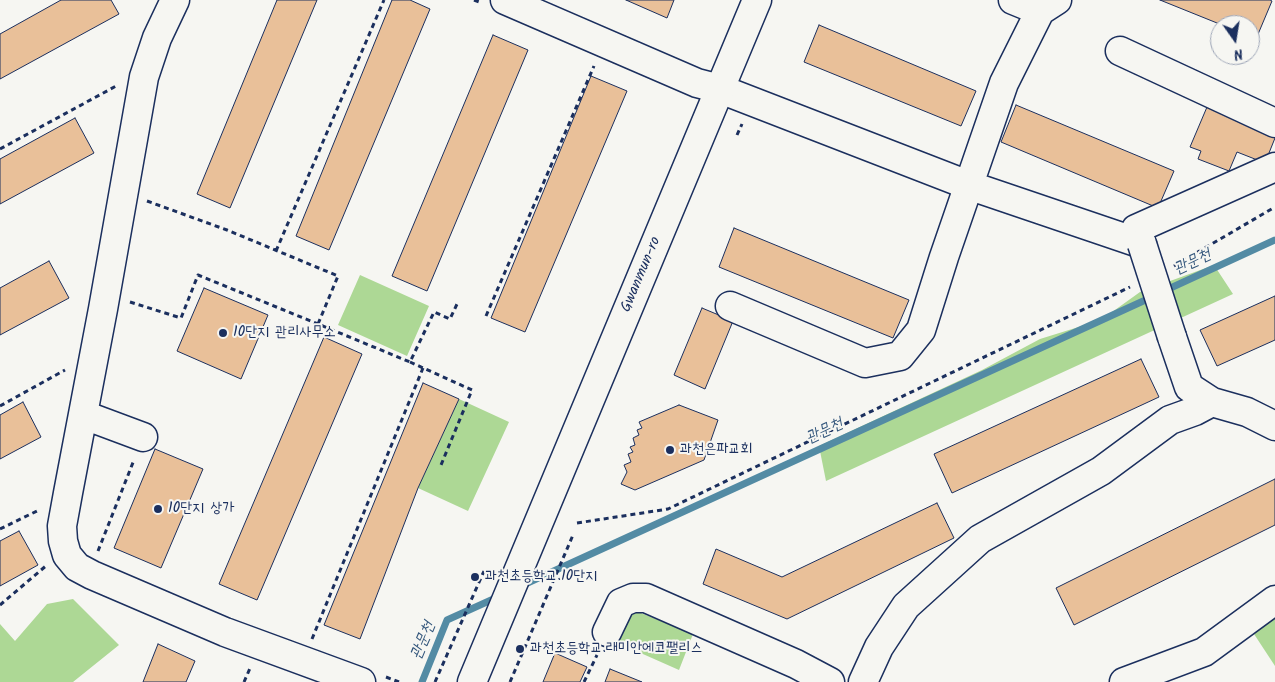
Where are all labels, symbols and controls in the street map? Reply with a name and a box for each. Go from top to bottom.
north arrow [1210,15,1260,65]
text: N [1231,42,1245,65]
street label: Gwanmun-ro [618,235,666,315]
water label: 관문천 [1171,246,1215,280]
place label: 10단지 관리사무소 [233,324,336,342]
marker: 10단지 관리사무소 [217,327,229,339]
water label: 관문천 [803,415,847,449]
place label: 과천은파교회 [680,441,752,459]
marker: 과천은파교회 [664,444,676,456]
place label: 10단지 상가 [168,500,235,518]
marker: 10단지 상가 [152,503,164,515]
place label: 과천초등학교.10단지 [485,568,597,586]
marker: 과천초등학교.10단지 [469,571,481,583]
water label: 관문천 [408,619,440,663]
place label: 과천초등학교.래미안에코팰리스 [530,640,703,658]
marker: 과천초등학교.래미안에코팰리스 [514,643,526,655]

